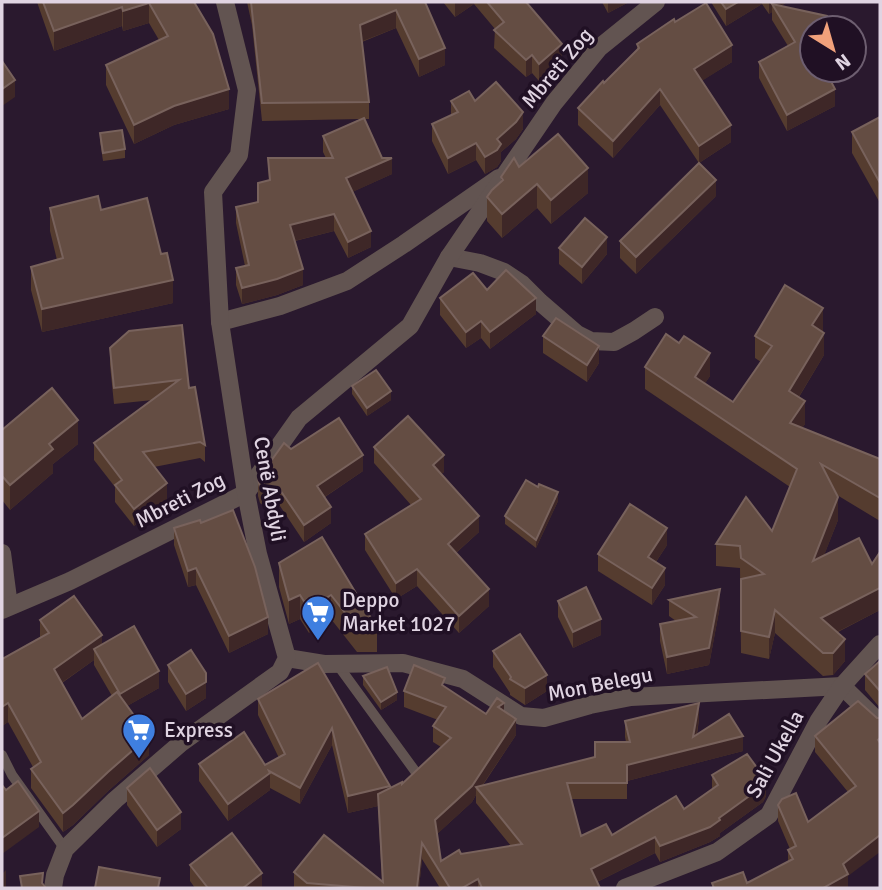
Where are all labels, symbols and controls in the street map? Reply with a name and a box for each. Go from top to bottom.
north arrow [798,14,868,84]
street label: Mbreti Zog [516,23,598,113]
text: N [830,48,855,75]
street label: Cenë Abdyli [248,434,292,544]
street label: Mbreti Zog [131,466,229,534]
place label: Deppo Market 1027 [342,587,455,637]
supermarket icon: Deppo Market 1027 [299,593,337,642]
street label: Mon Belegu [545,661,655,707]
street label: Sali Ukella [740,706,810,802]
supermarket icon: Express [120,711,158,760]
place label: Express [164,717,233,743]

